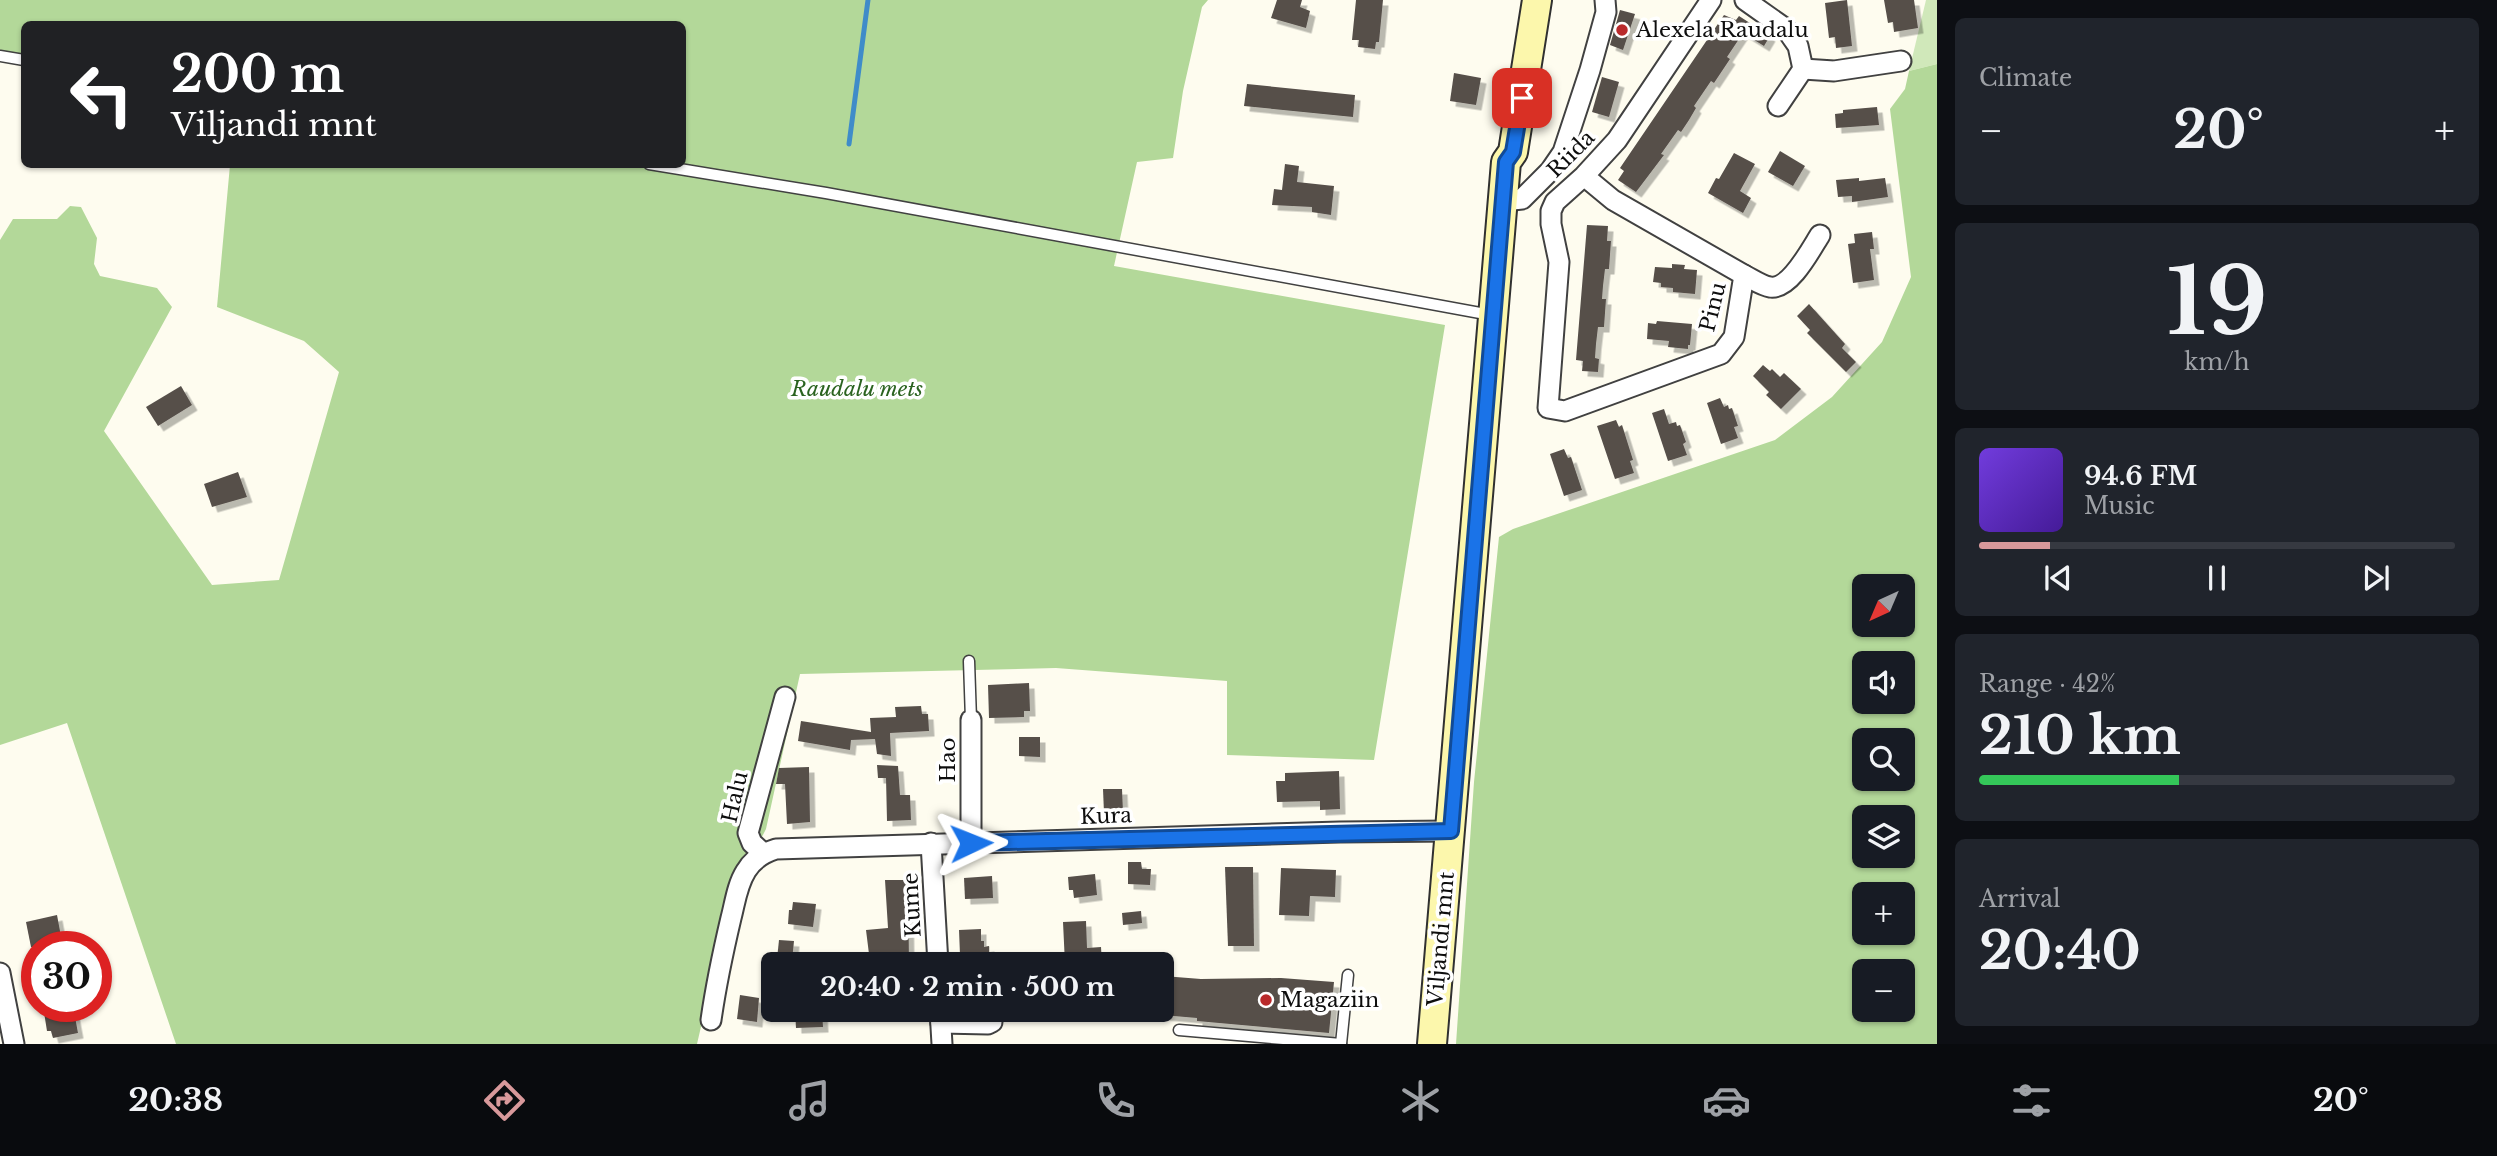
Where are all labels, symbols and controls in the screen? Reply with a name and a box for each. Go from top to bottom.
place label: Alexela Raudalu [1635,17,1809,43]
marker: Alexela Raudalu [1614,22,1630,38]
text: 200 m [171,44,344,105]
icon: left [56,49,147,140]
text: Climate [1979,64,2072,92]
pin [1492,68,1552,128]
icon: arrive [1503,79,1541,117]
text: 20° [2173,98,2264,162]
text: Viljandi mnt [171,105,377,145]
text: − [1979,107,2003,154]
text: + [2434,107,2455,154]
street label: Riida [1542,125,1600,183]
text: 19 [2166,246,2268,359]
street label: Pinu [1694,280,1732,334]
text: km/h [2184,348,2250,376]
park label: Raudalu mets [790,376,923,402]
text: 94.6 FM [2084,460,2197,492]
text: Music [2084,492,2155,520]
icon: previous [2039,559,2077,597]
icon: pause [2198,559,2236,597]
icon: next [2357,559,2395,597]
north arrow [1852,574,1914,637]
map controls [1852,574,1915,1022]
button: sound [1852,651,1915,714]
text: Range · 42% [1979,670,2115,698]
text: 210 km [1979,704,2181,768]
button: search [1852,728,1915,791]
street label: Hao [935,738,961,782]
street label: Halu [716,769,754,825]
street label: Kura [1080,802,1133,830]
button: layers [1852,805,1915,868]
position arrow [934,806,1008,880]
street label: Viljandi mnt [1422,871,1460,1008]
street label: Kume [897,872,927,938]
button: + [1852,882,1915,945]
text: Arrival [1979,885,2060,913]
text: 20:40 [1979,919,2141,983]
speed limit sign: 30 [21,931,112,1022]
button: − [1852,959,1915,1022]
text: 20:40 · 2 min · 500 m [820,971,1115,1003]
place label: Magaziin [1280,987,1379,1013]
marker: Magaziin [1258,992,1274,1008]
icon: directions [480,1076,529,1125]
icon: music [785,1076,834,1125]
icon: phone [1091,1076,1140,1125]
icon: climate [1396,1076,1445,1125]
icon: car [1702,1076,1751,1125]
icon: filters [2007,1076,2056,1125]
text: 20:38 [128,1080,223,1120]
text: 20° [2313,1080,2369,1120]

